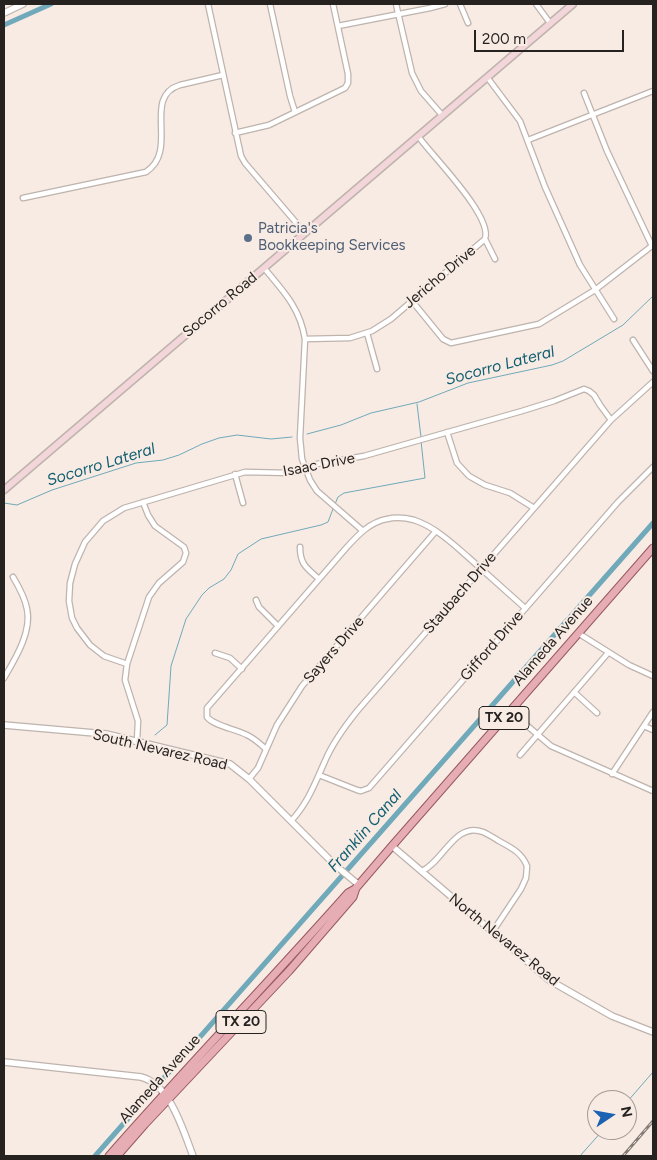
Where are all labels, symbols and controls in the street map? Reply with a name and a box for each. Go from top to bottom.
scale bar [477,20,627,52]
text: 200 m [482,30,526,48]
place label: Patricia's Bookkeeping Services [258,220,406,255]
marker: Patricia's Bookkeeping Services [242,232,254,244]
street label: Jericho Drive [400,242,480,312]
street label: Socorro Road [179,269,261,341]
water label: Socorro Lateral [443,342,557,390]
water label: Socorro Lateral [45,439,157,491]
street label: Isaac Drive [282,449,356,481]
street label: Staubach Drive [420,549,500,637]
street label: Alameda Avenue [509,592,597,690]
street label: Gifford Drive [457,607,527,685]
street label: Sayers Drive [300,613,368,687]
road number: TX 20 [479,706,529,730]
street label: South Nevarez Road [91,726,229,774]
water label: Franklin Canal [324,786,406,876]
street label: North Nevarez Road [445,890,563,990]
road number: TX 20 [216,1010,266,1034]
street label: Alameda Avenue [116,1031,204,1127]
north arrow [587,1090,637,1140]
text: N [617,1105,636,1119]

